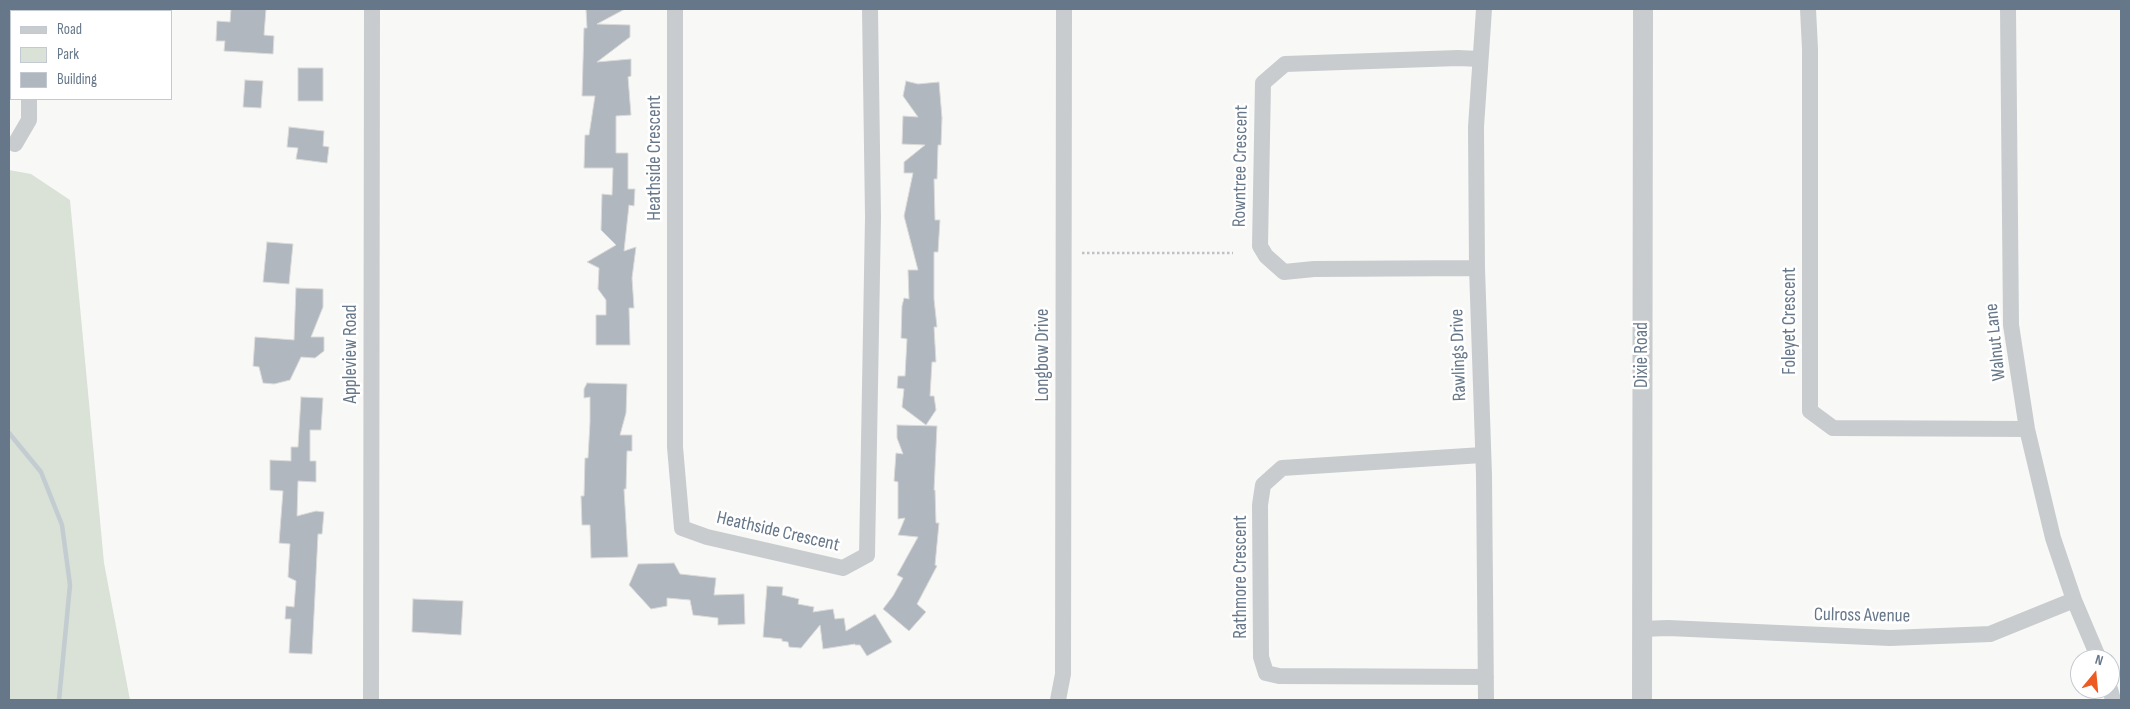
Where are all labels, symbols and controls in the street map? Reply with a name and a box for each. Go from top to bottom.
legend [10,10,172,100]
text: Road [57,20,82,39]
text: Park [57,45,79,64]
text: Building [57,70,97,89]
street label: Heathside Crescent [644,95,666,221]
street label: Rowntree Crescent [1229,105,1253,227]
street label: Foleyet Crescent [1779,267,1801,375]
street label: Walnut Lane [1981,302,2011,382]
street label: Appleview Road [340,304,362,404]
street label: Rawlings Drive [1446,308,1472,402]
street label: Longbow Drive [1032,309,1054,401]
street label: Dixie Road [1631,322,1653,388]
street label: Heathside Crescent [714,507,842,557]
street label: Rathmore Crescent [1230,515,1252,639]
street label: Culross Avenue [1814,604,1910,628]
north arrow [2070,649,2120,699]
text: N [2093,651,2105,669]

